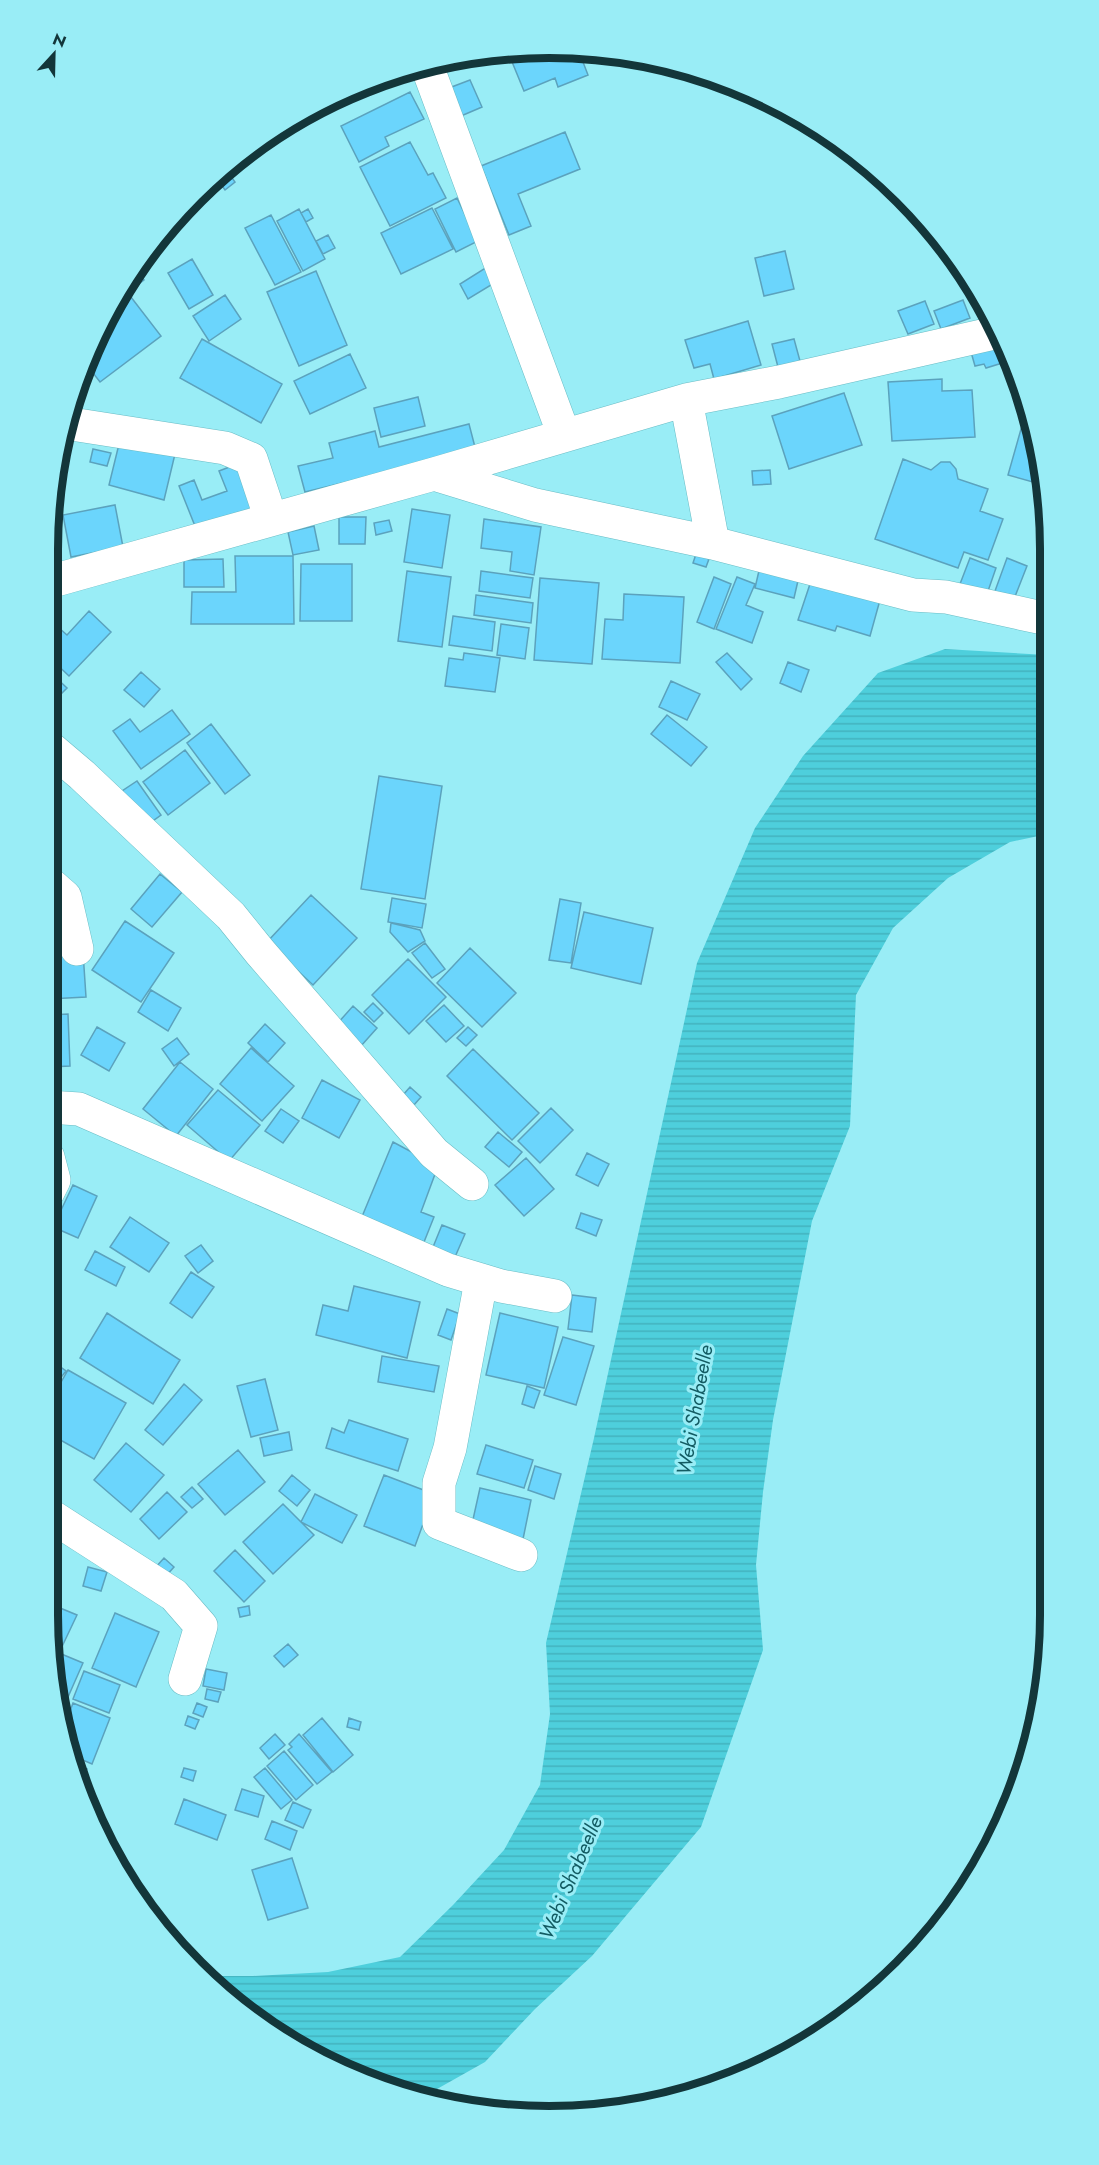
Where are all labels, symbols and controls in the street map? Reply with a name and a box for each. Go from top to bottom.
north arrow [24,24,84,84]
text: N [49,28,70,54]
water label: Webi Shabeelle [669,1343,721,1477]
water label: Webi Shabeelle [532,1812,610,1944]

